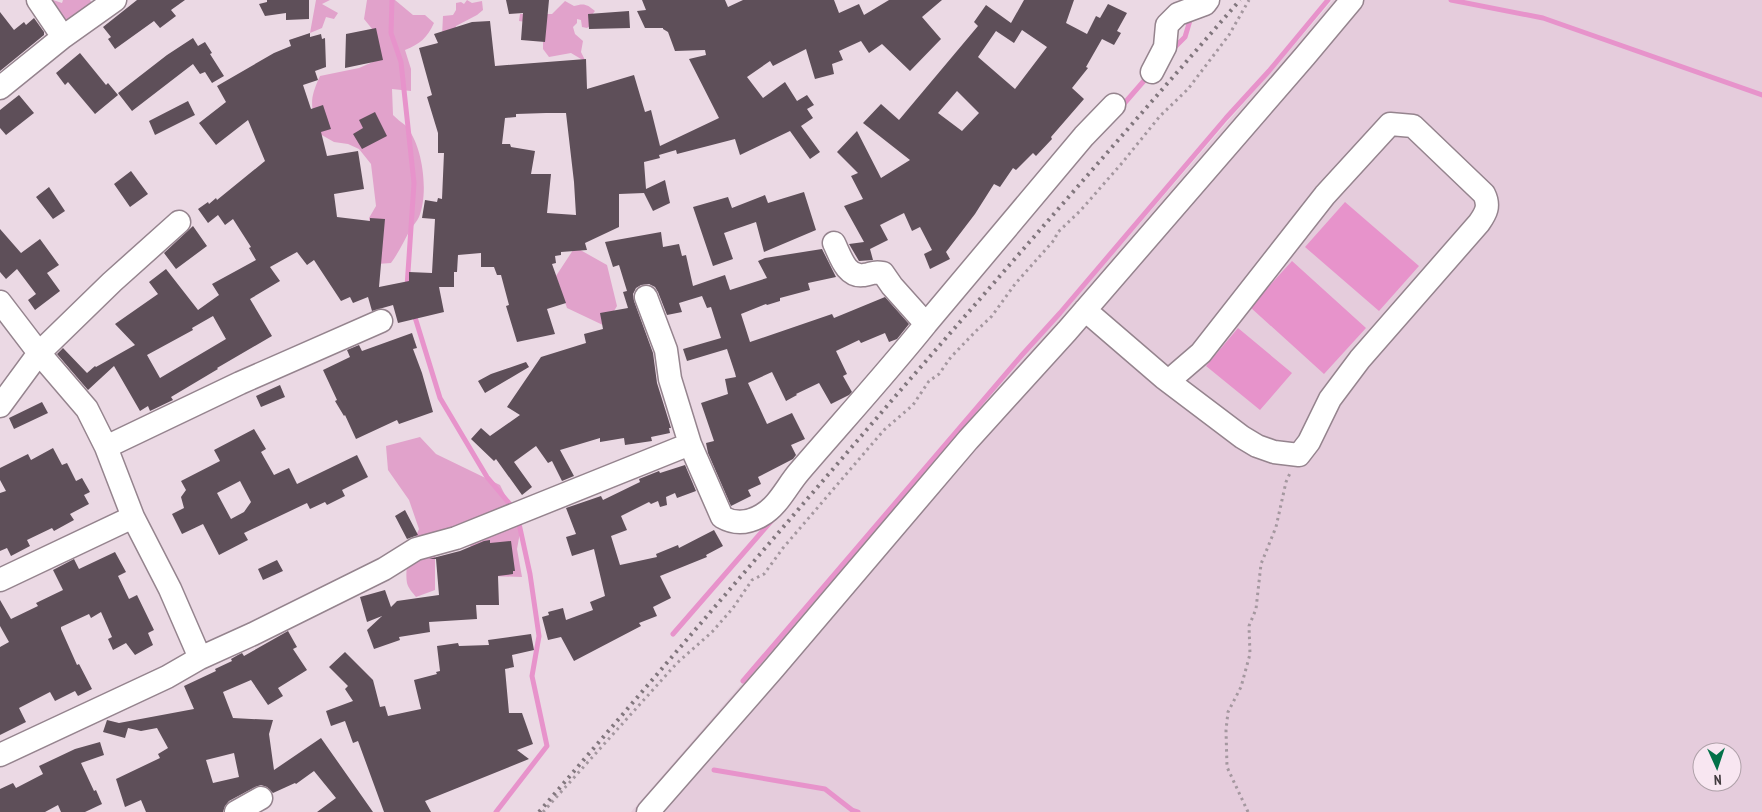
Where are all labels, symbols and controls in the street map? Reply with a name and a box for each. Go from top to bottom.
north arrow [1692,742,1742,792]
text: N [1713,771,1722,789]

